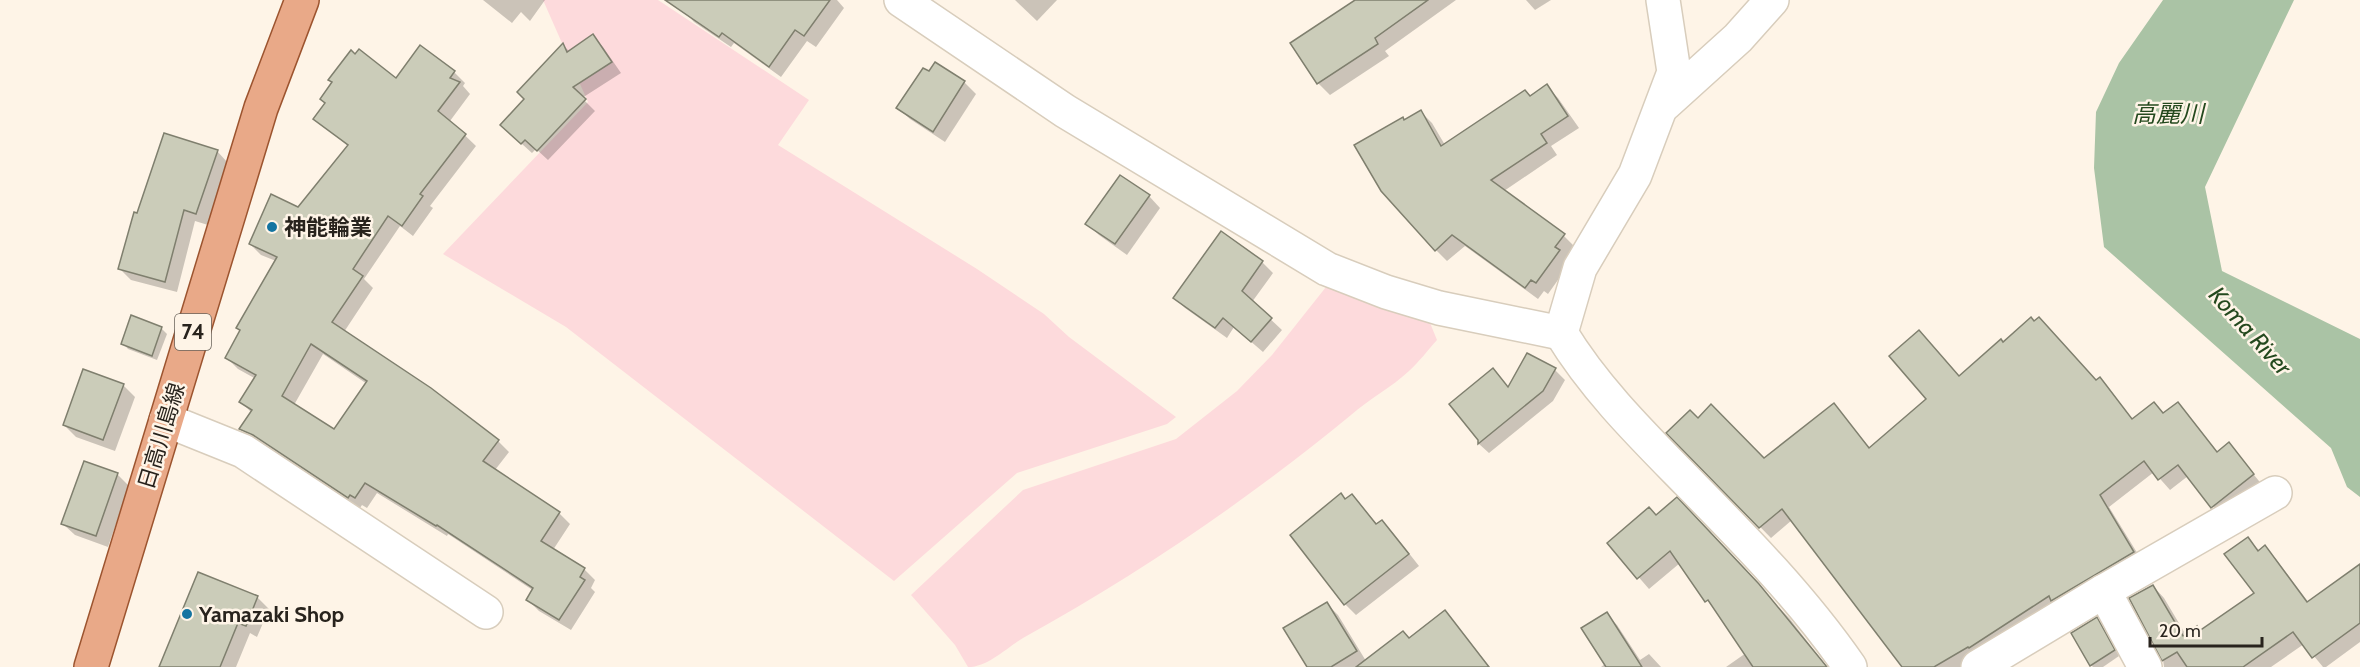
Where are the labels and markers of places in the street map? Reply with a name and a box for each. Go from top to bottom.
place label: 神能輪業 [284,214,372,241]
marker: 神能輪業 [265,220,279,234]
place label: Yamazaki Shop [198,601,344,628]
marker: Yamazaki Shop [180,607,194,621]

